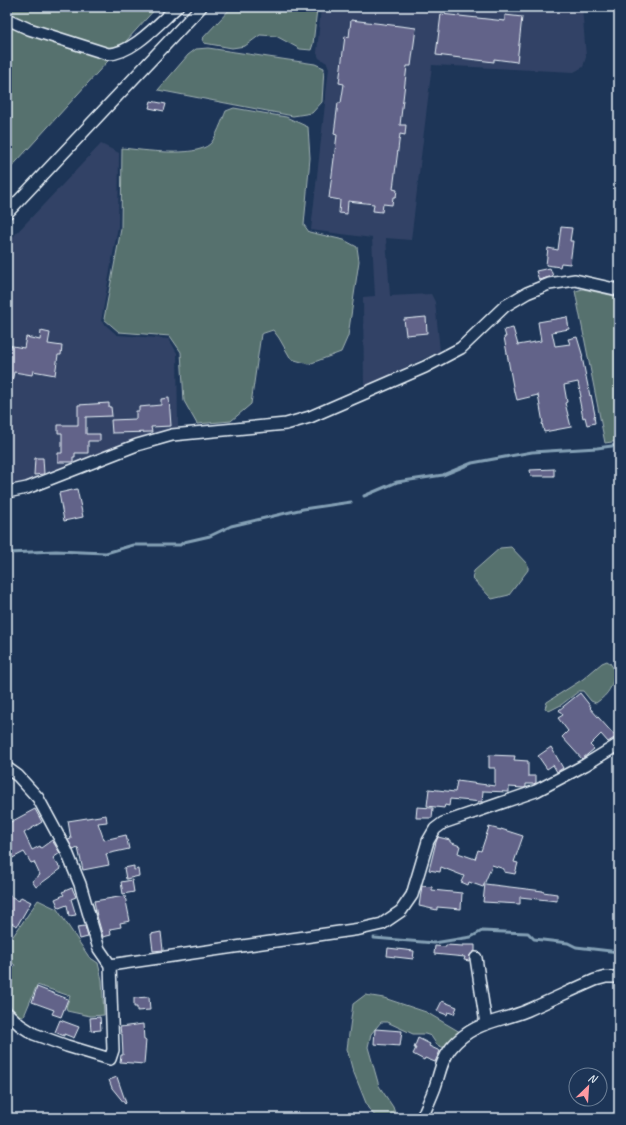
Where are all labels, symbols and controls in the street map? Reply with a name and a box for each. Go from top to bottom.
north arrow [568,1067,608,1107]
text: N [586,1070,600,1087]

